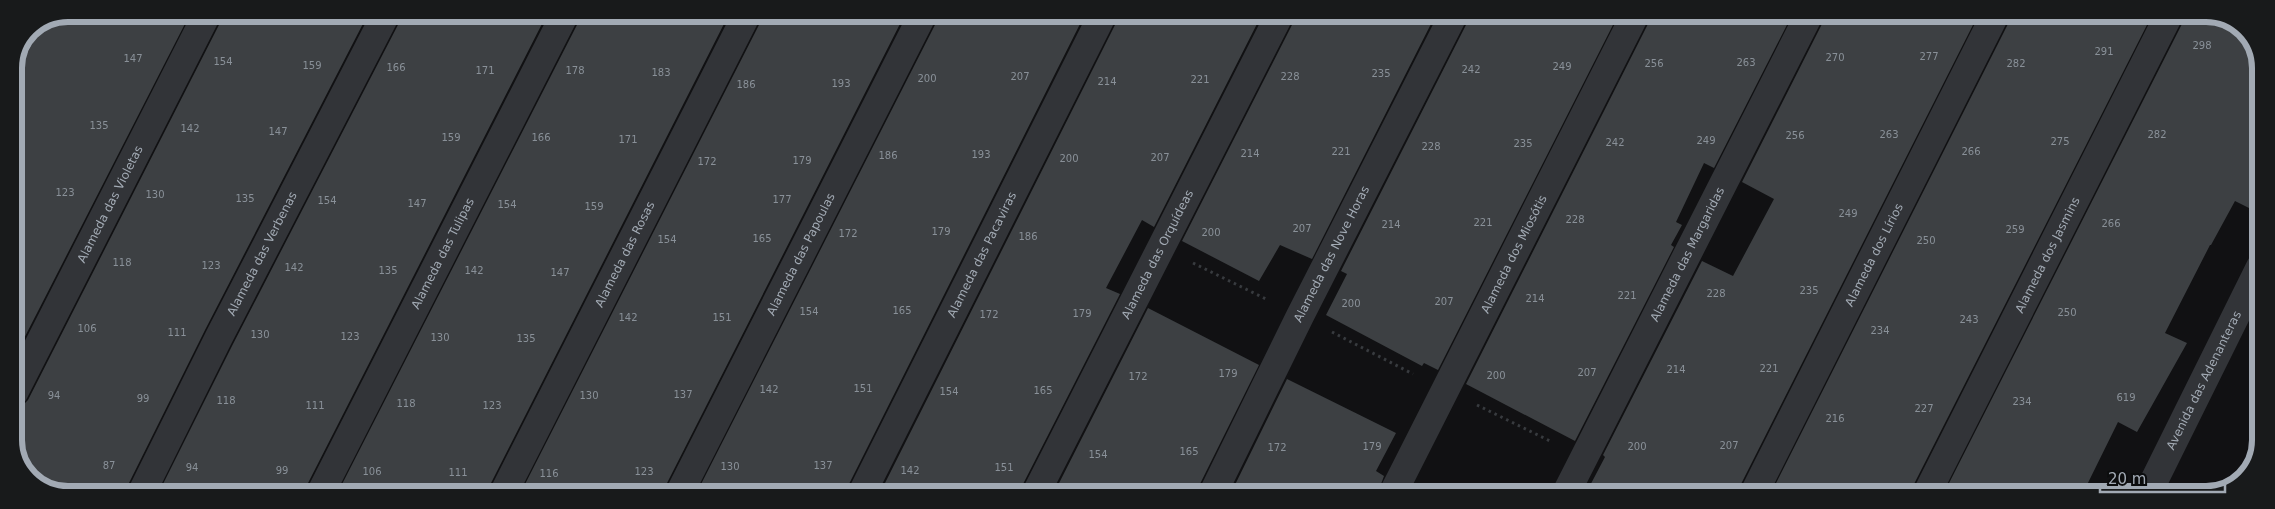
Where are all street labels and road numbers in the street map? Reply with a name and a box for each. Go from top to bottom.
street label: Alameda das Violetas [75,143,146,265]
street label: Alameda das Nove Horas [1291,183,1372,325]
street label: Alameda das Margaridas [1647,185,1727,324]
street label: Alameda das Orquídeas [1119,187,1196,321]
street label: Alameda das Verbenas [224,189,300,318]
street label: Alameda das Pacaviras [944,189,1019,320]
street label: Alameda das Papoulas [764,191,838,318]
street label: Alameda dos Miosótis [1478,193,1550,316]
street label: Alameda dos Jasmins [2012,195,2083,315]
street label: Alameda das Tulipas [409,196,477,311]
street label: Alameda das Rosas [592,199,658,310]
street label: Alameda dos Lírios [1842,201,1906,309]
street label: Avenida das Adenanteras [2164,309,2244,452]

